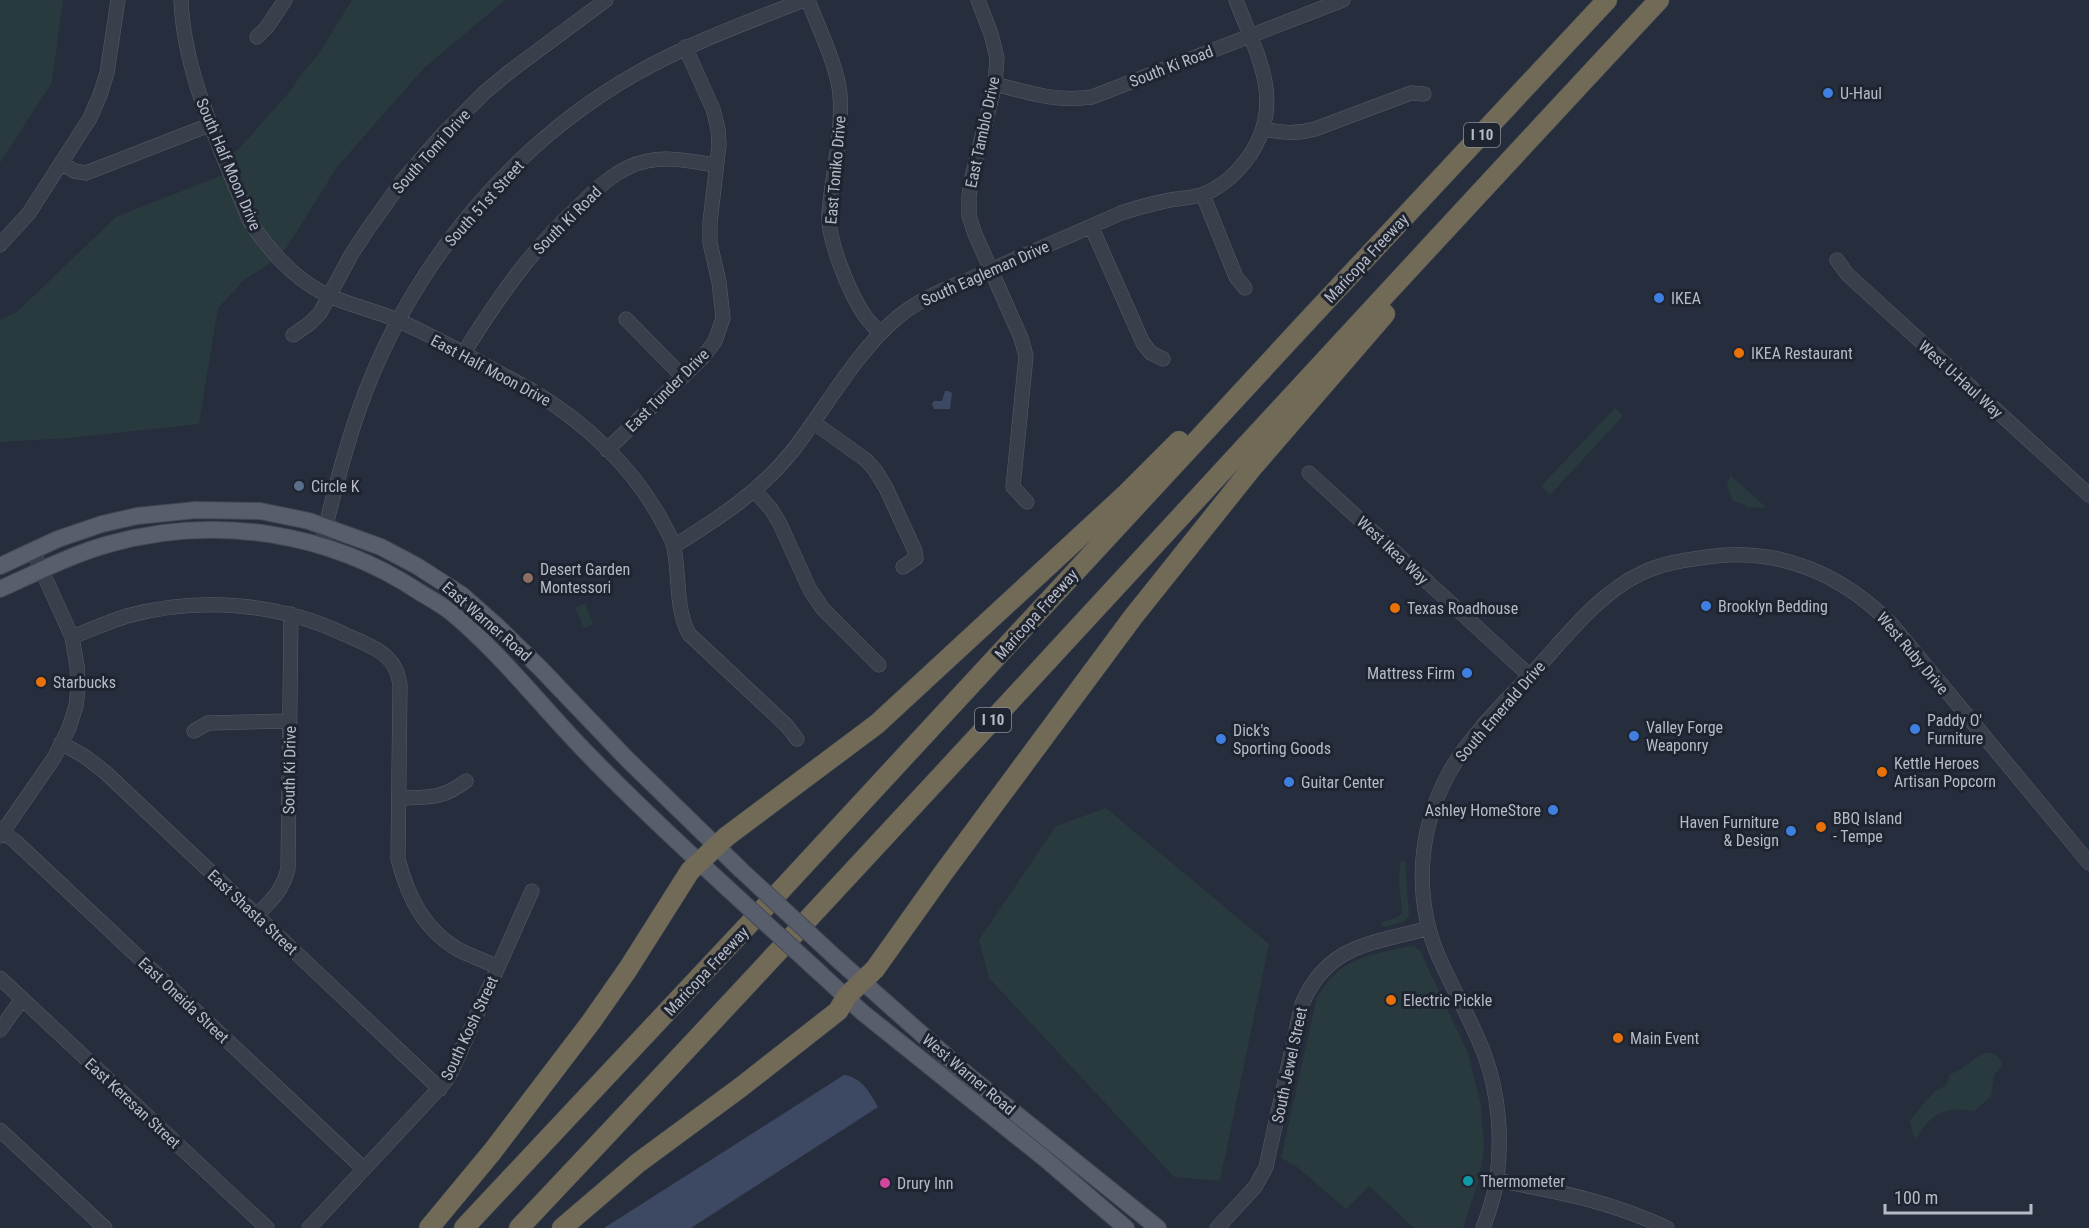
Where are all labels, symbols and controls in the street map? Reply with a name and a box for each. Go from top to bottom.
street label: South Ki Road [1127,42,1216,91]
street label: East Tamblo Drive [961,75,1004,190]
place label: U-Haul [1840,84,1882,103]
marker: U-Haul [1821,86,1835,100]
street label: South Half Moon Drive [192,95,265,233]
street label: South Tomi Drive [389,105,474,197]
street label: East Toniko Drive [821,115,850,225]
road number: I 10 [1464,123,1500,147]
street label: South 51st Street [441,156,528,250]
street label: South Ki Road [529,182,605,258]
street label: Maricopa Freeway [1320,210,1413,307]
street label: South Eagleman Drive [918,237,1052,310]
place label: IKEA [1671,289,1701,308]
marker: IKEA [1652,291,1666,305]
street label: East Half Moon Drive [428,331,554,410]
street label: West U-Haul Way [1915,337,2007,422]
place label: IKEA Restaurant [1751,344,1853,363]
street label: East Tunder Drive [622,345,713,436]
marker: IKEA Restaurant [1732,346,1746,360]
place label: Circle K [311,477,360,496]
marker: Circle K [292,479,306,493]
street label: West Ikea Way [1353,512,1433,589]
place label: Desert Garden Montessori [540,560,630,597]
street label: Maricopa Freeway [991,565,1082,663]
marker: Desert Garden Montessori [521,571,535,585]
street label: East Warner Road [438,578,535,665]
place label: Brooklyn Bedding [1718,597,1828,616]
place label: Texas Roadhouse [1407,599,1518,618]
marker: Brooklyn Bedding [1699,599,1713,613]
marker: Texas Roadhouse [1388,601,1402,615]
street label: West Ruby Drive [1873,608,1952,698]
street label: South Emerald Drive [1452,657,1549,766]
place label: Mattress Firm [1367,664,1455,683]
marker: Mattress Firm [1460,666,1474,680]
place label: Starbucks [53,673,116,692]
marker: Starbucks [34,675,48,689]
road number: I 10 [975,708,1011,732]
place label: Paddy O' Furniture [1927,711,1983,748]
place label: Valley Forge Weaponry [1646,718,1723,755]
place label: Dick's Sporting Goods [1233,721,1331,758]
marker: Paddy O' Furniture [1908,722,1922,736]
street label: South Ki Drive [279,726,300,814]
marker: Valley Forge Weaponry [1627,729,1641,743]
marker: Dick's Sporting Goods [1214,732,1228,746]
place label: Kettle Heroes Artisan Popcorn [1894,754,1996,791]
marker: Kettle Heroes Artisan Popcorn [1875,765,1889,779]
place label: Guitar Center [1301,773,1384,792]
marker: Guitar Center [1282,775,1296,789]
place label: Ashley HomeStore [1425,801,1541,820]
marker: Ashley HomeStore [1546,803,1560,817]
place label: BBQ Island - Tempe [1833,809,1902,846]
place label: Haven Furniture & Design [1680,813,1779,850]
marker: BBQ Island - Tempe [1814,820,1828,834]
marker: Haven Furniture & Design [1784,824,1798,838]
street label: East Shasta Street [204,866,302,959]
street label: Maricopa Freeway [660,923,753,1020]
street label: East Oneida Street [135,954,233,1047]
street label: South Kosh Street [437,973,502,1083]
place label: Electric Pickle [1403,991,1492,1010]
marker: Electric Pickle [1384,993,1398,1007]
street label: South Jewel Street [1268,1005,1311,1125]
place label: Main Event [1630,1029,1700,1048]
street label: West Warner Road [918,1030,1019,1119]
marker: Main Event [1611,1031,1625,1045]
street label: East Keresan Street [81,1054,184,1153]
place label: Thermometer [1480,1172,1565,1191]
place label: Drury Inn [897,1174,954,1193]
marker: Thermometer [1461,1174,1475,1188]
marker: Drury Inn [878,1176,892,1190]
scale bar [1885,1177,2030,1215]
text: 100 m [1894,1187,1938,1208]

